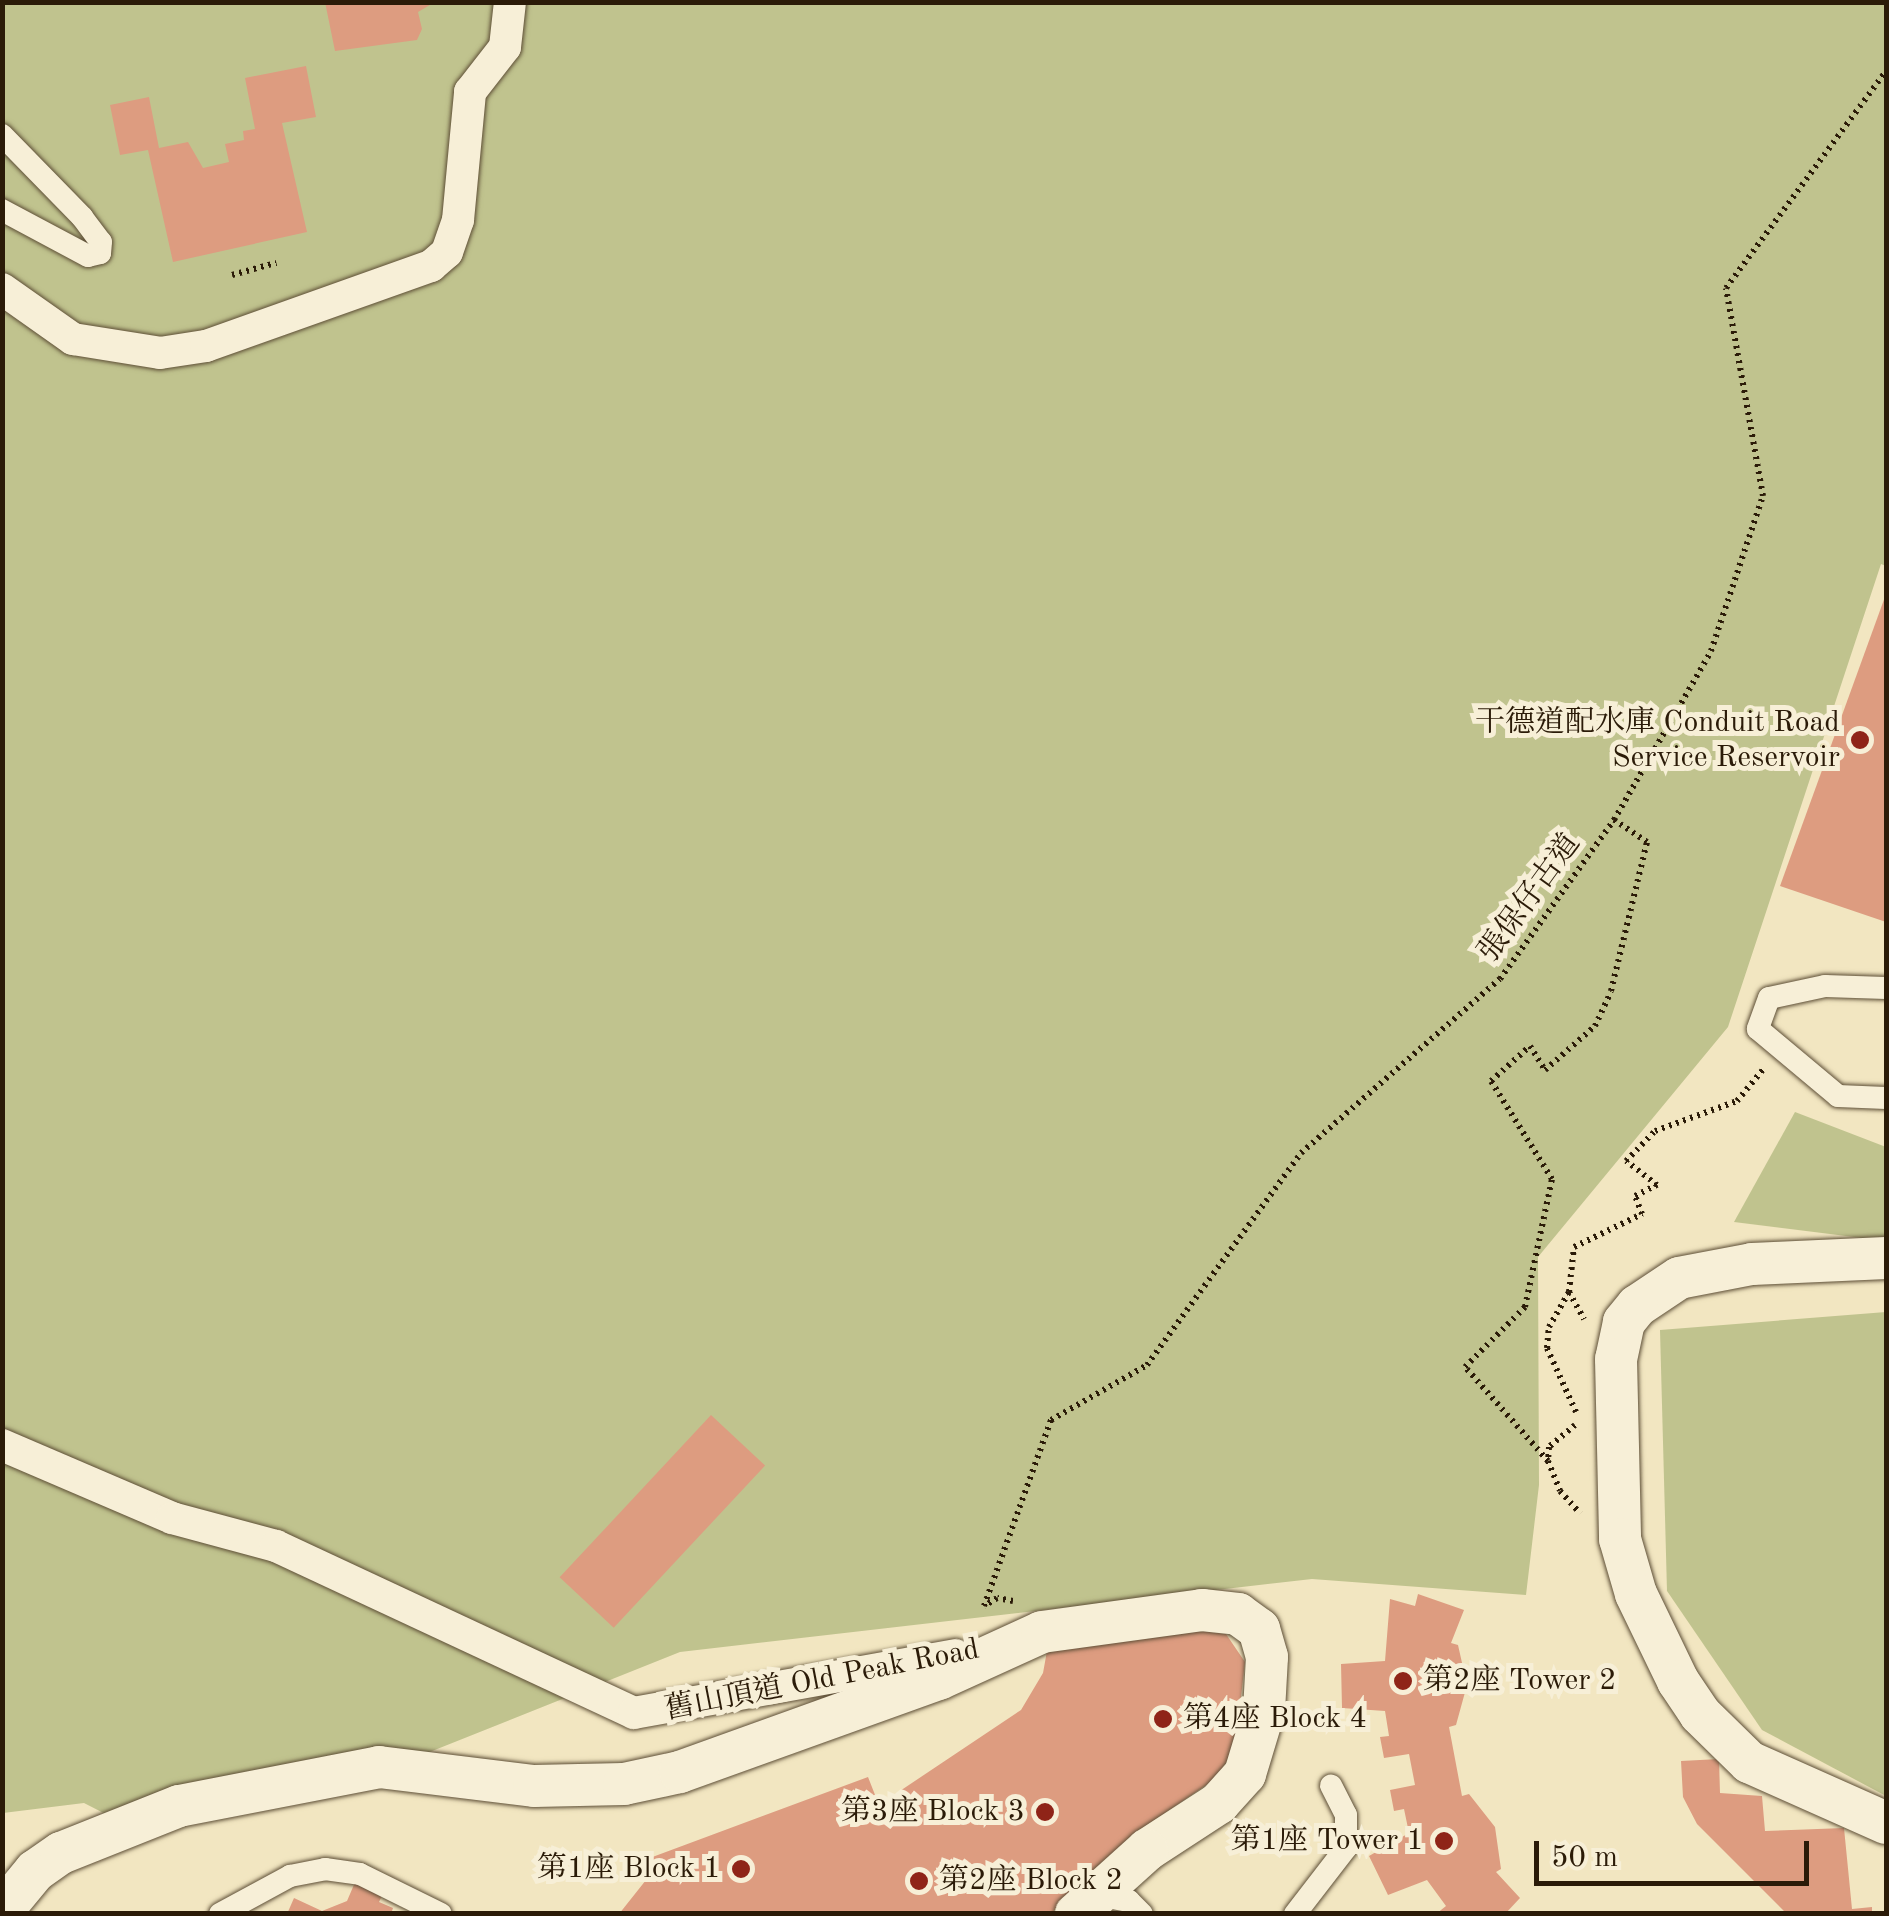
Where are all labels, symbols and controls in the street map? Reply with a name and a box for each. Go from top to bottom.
place label: 干德道配水庫 Conduit Road Service Reservoir [1475,705,1840,776]
marker: 干德道配水庫 Conduit Road Service Reservoir [1849,729,1871,751]
street label: 張保仔古道 [1471,827,1589,969]
street label: 舊山頂道 Old Peak Road [662,1632,982,1728]
place label: 第2座 Tower 2 [1423,1663,1616,1699]
marker: 第2座 Tower 2 [1392,1670,1414,1692]
place label: 第4座 Block 4 [1183,1701,1367,1737]
marker: 第4座 Block 4 [1152,1708,1174,1730]
place label: 第3座 Block 3 [841,1794,1025,1830]
marker: 第3座 Block 3 [1034,1801,1056,1823]
scale bar [1539,1821,1814,1883]
place label: 第1座 Tower 1 [1231,1823,1424,1859]
marker: 第1座 Tower 1 [1433,1830,1455,1852]
text: 50 m [1551,1843,1618,1873]
place label: 第1座 Block 1 [537,1851,721,1887]
marker: 第1座 Block 1 [730,1858,752,1880]
place label: 第2座 Block 2 [939,1863,1123,1899]
marker: 第2座 Block 2 [908,1870,930,1892]

